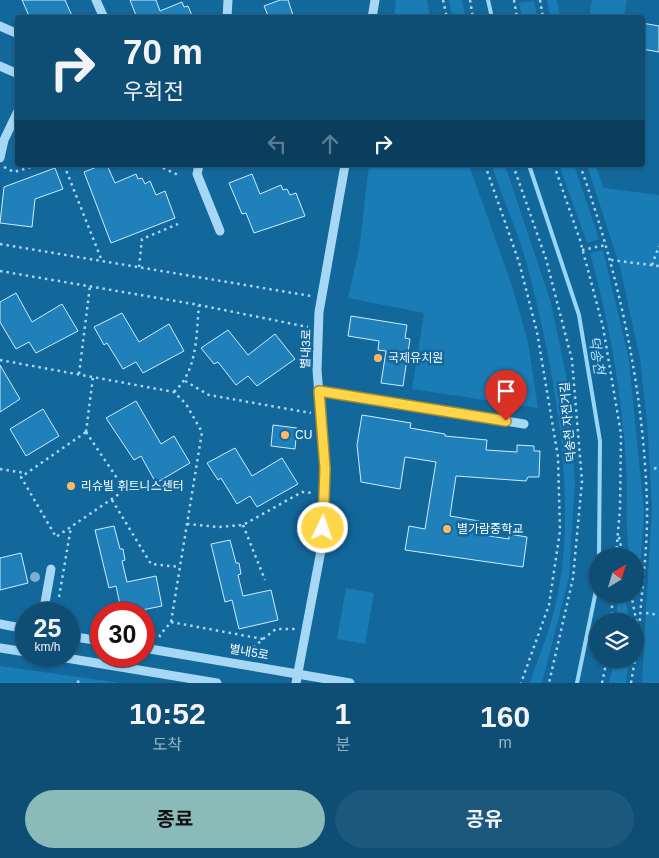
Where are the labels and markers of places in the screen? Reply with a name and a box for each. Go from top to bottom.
place label: 국제유치원 [388,351,443,365]
marker: 국제유치원 [372,352,384,364]
pin [485,370,527,421]
place label: CU [295,428,312,442]
marker: CU [279,429,291,441]
place label: 리슈빌 휘트니스센터 [81,479,184,493]
marker: 리슈빌 휘트니스센터 [65,480,77,492]
place label: 별가람중학교 [457,522,523,536]
marker: 별가람중학교 [441,523,453,535]

